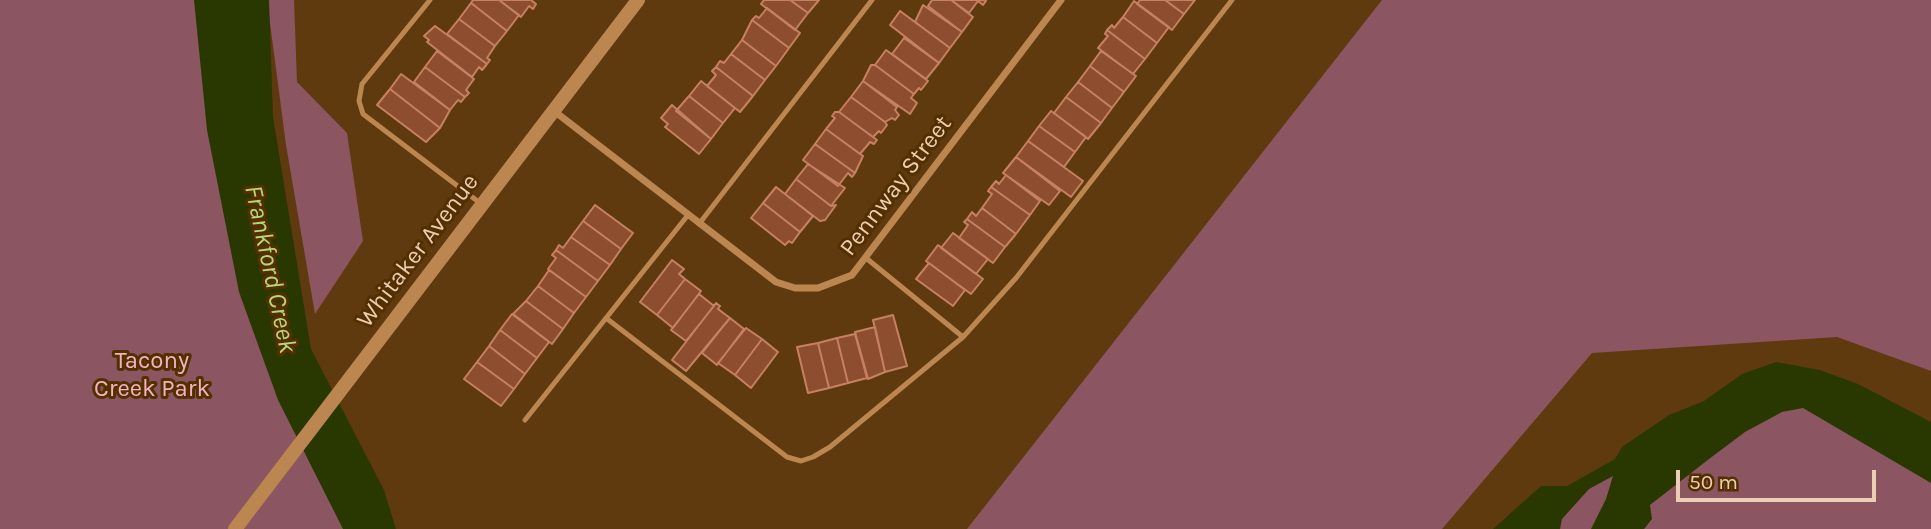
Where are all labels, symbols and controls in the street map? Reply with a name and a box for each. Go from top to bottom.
street label: Pennway Street [834,110,958,262]
street label: Whitaker Avenue [351,169,485,333]
water label: Frankford Creek [237,182,303,356]
park label: Tacony Creek Park [94,347,210,403]
scale bar [1679,456,1878,500]
text: 50 m [1689,470,1738,494]

